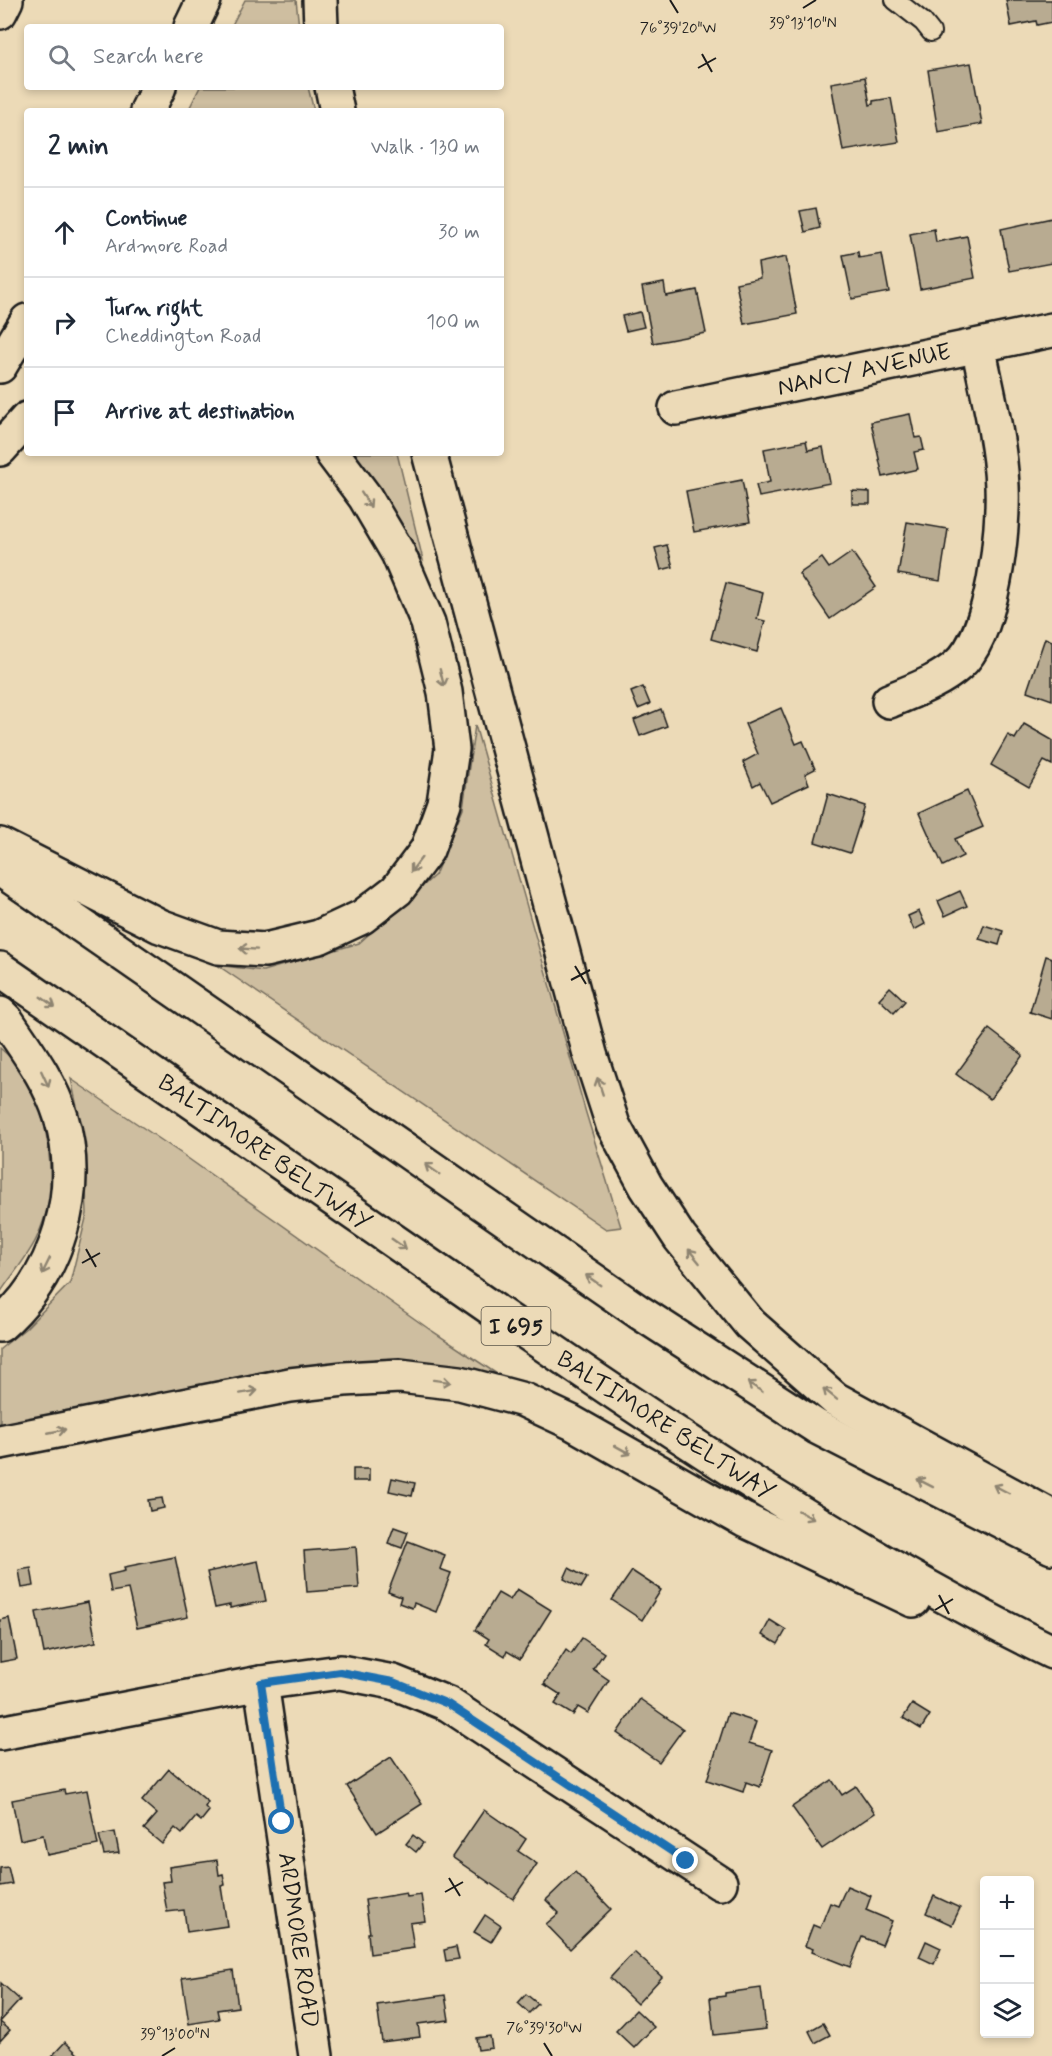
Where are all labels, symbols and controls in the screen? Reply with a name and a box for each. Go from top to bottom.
text: 39°13'10"N [769,14,837,34]
text: 76°39'20"W [640,19,716,39]
search box [24,24,504,90]
icon: search [45,41,78,74]
text: Search here [93,43,204,71]
text: 2 min [48,130,109,164]
text: Walk · 130 m [371,134,480,161]
text: Continue [105,205,187,233]
icon: ahead [48,216,81,249]
text: 30 m [438,219,480,246]
text: Ardmore Road [105,233,228,260]
text: Turn right [105,295,203,323]
icon: right [48,306,81,339]
text: 100 m [426,309,480,336]
text: Cheddington Road [105,323,261,350]
street label: NANCY AVENUE [775,337,954,404]
icon: arrive [48,396,81,429]
text: Arrive at destination [105,398,295,426]
one-way arrow [361,491,373,508]
one-way arrow [437,669,448,688]
one-way arrow [409,857,422,873]
one-way arrow [239,943,259,954]
one-way arrow [39,996,56,1008]
street label: BALTIMORE BELTWAY [151,1068,377,1239]
one-way arrow [39,1070,51,1088]
one-way arrow [594,1077,605,1096]
one-way arrow [425,1163,441,1175]
one-way arrow [390,1238,406,1250]
one-way arrow [688,1248,701,1264]
one-way arrow [40,1257,51,1275]
one-way arrow [585,1274,601,1286]
road number: I 695 [482,1307,550,1345]
street label: BALTIMORE BELTWAY [550,1344,780,1508]
one-way arrow [432,1376,452,1387]
one-way arrow [747,1381,764,1393]
one-way arrow [238,1386,258,1397]
one-way arrow [822,1388,838,1401]
one-way arrow [48,1424,67,1436]
one-way arrow [614,1444,631,1456]
one-way arrow [916,1476,934,1488]
one-way arrow [992,1483,1010,1494]
one-way arrow [797,1509,814,1521]
route start [268,1808,294,1834]
route end [672,1847,698,1873]
street label: ARDMORE ROAD [270,1850,325,2030]
map controls [980,1876,1034,2038]
button: + [980,1876,1034,1930]
button: − [980,1930,1034,1984]
button: layers [980,1984,1034,2038]
text: 76°39'30"W [506,2019,582,2039]
text: 39°13'00"N [140,2025,210,2045]

